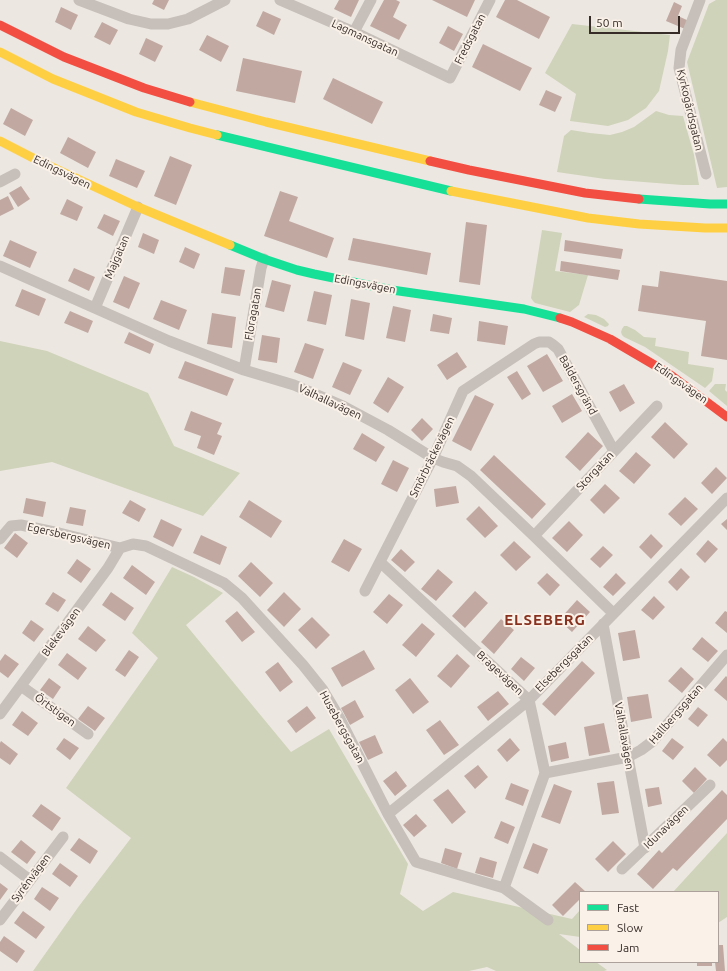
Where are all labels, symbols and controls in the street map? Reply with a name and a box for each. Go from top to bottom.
scale bar [591,8,682,34]
street label: Fredsgatan [452,11,488,67]
text: 50 m [596,16,623,29]
street label: Lagmansgatan [330,17,400,59]
street label: Kyrkogårdsgatan [674,68,706,152]
street label: Edingsvägen [31,152,93,192]
street label: Majgatan [102,233,132,281]
street label: Edingsvägen [333,272,397,296]
street label: Floragatan [242,287,264,341]
street label: Baldersgränd [556,353,600,417]
street label: Edingsvägen [652,360,710,406]
street label: Valhallavägen [296,382,364,422]
street label: Smörbräckevägen [407,414,457,500]
street label: Storgatan [574,449,616,493]
street label: Egersbergsvägen [26,520,112,552]
street label: Blekevägen [39,605,83,659]
district label: ELSEBERG [504,611,586,629]
street label: Elsebergsgatan [533,632,595,694]
street label: Bragevägen [474,648,526,698]
street label: Hallbergsgatan [646,681,706,747]
street label: Husebergsgatan [317,688,367,766]
street label: Örtstigen [32,691,78,729]
street label: Valhallavägen [612,701,636,771]
street label: Idunavägen [641,802,691,852]
street label: Syrénvägen [9,851,53,905]
legend [579,891,719,963]
text: Fast [617,901,639,914]
text: Slow [617,921,643,934]
text: Jam [617,941,639,954]

